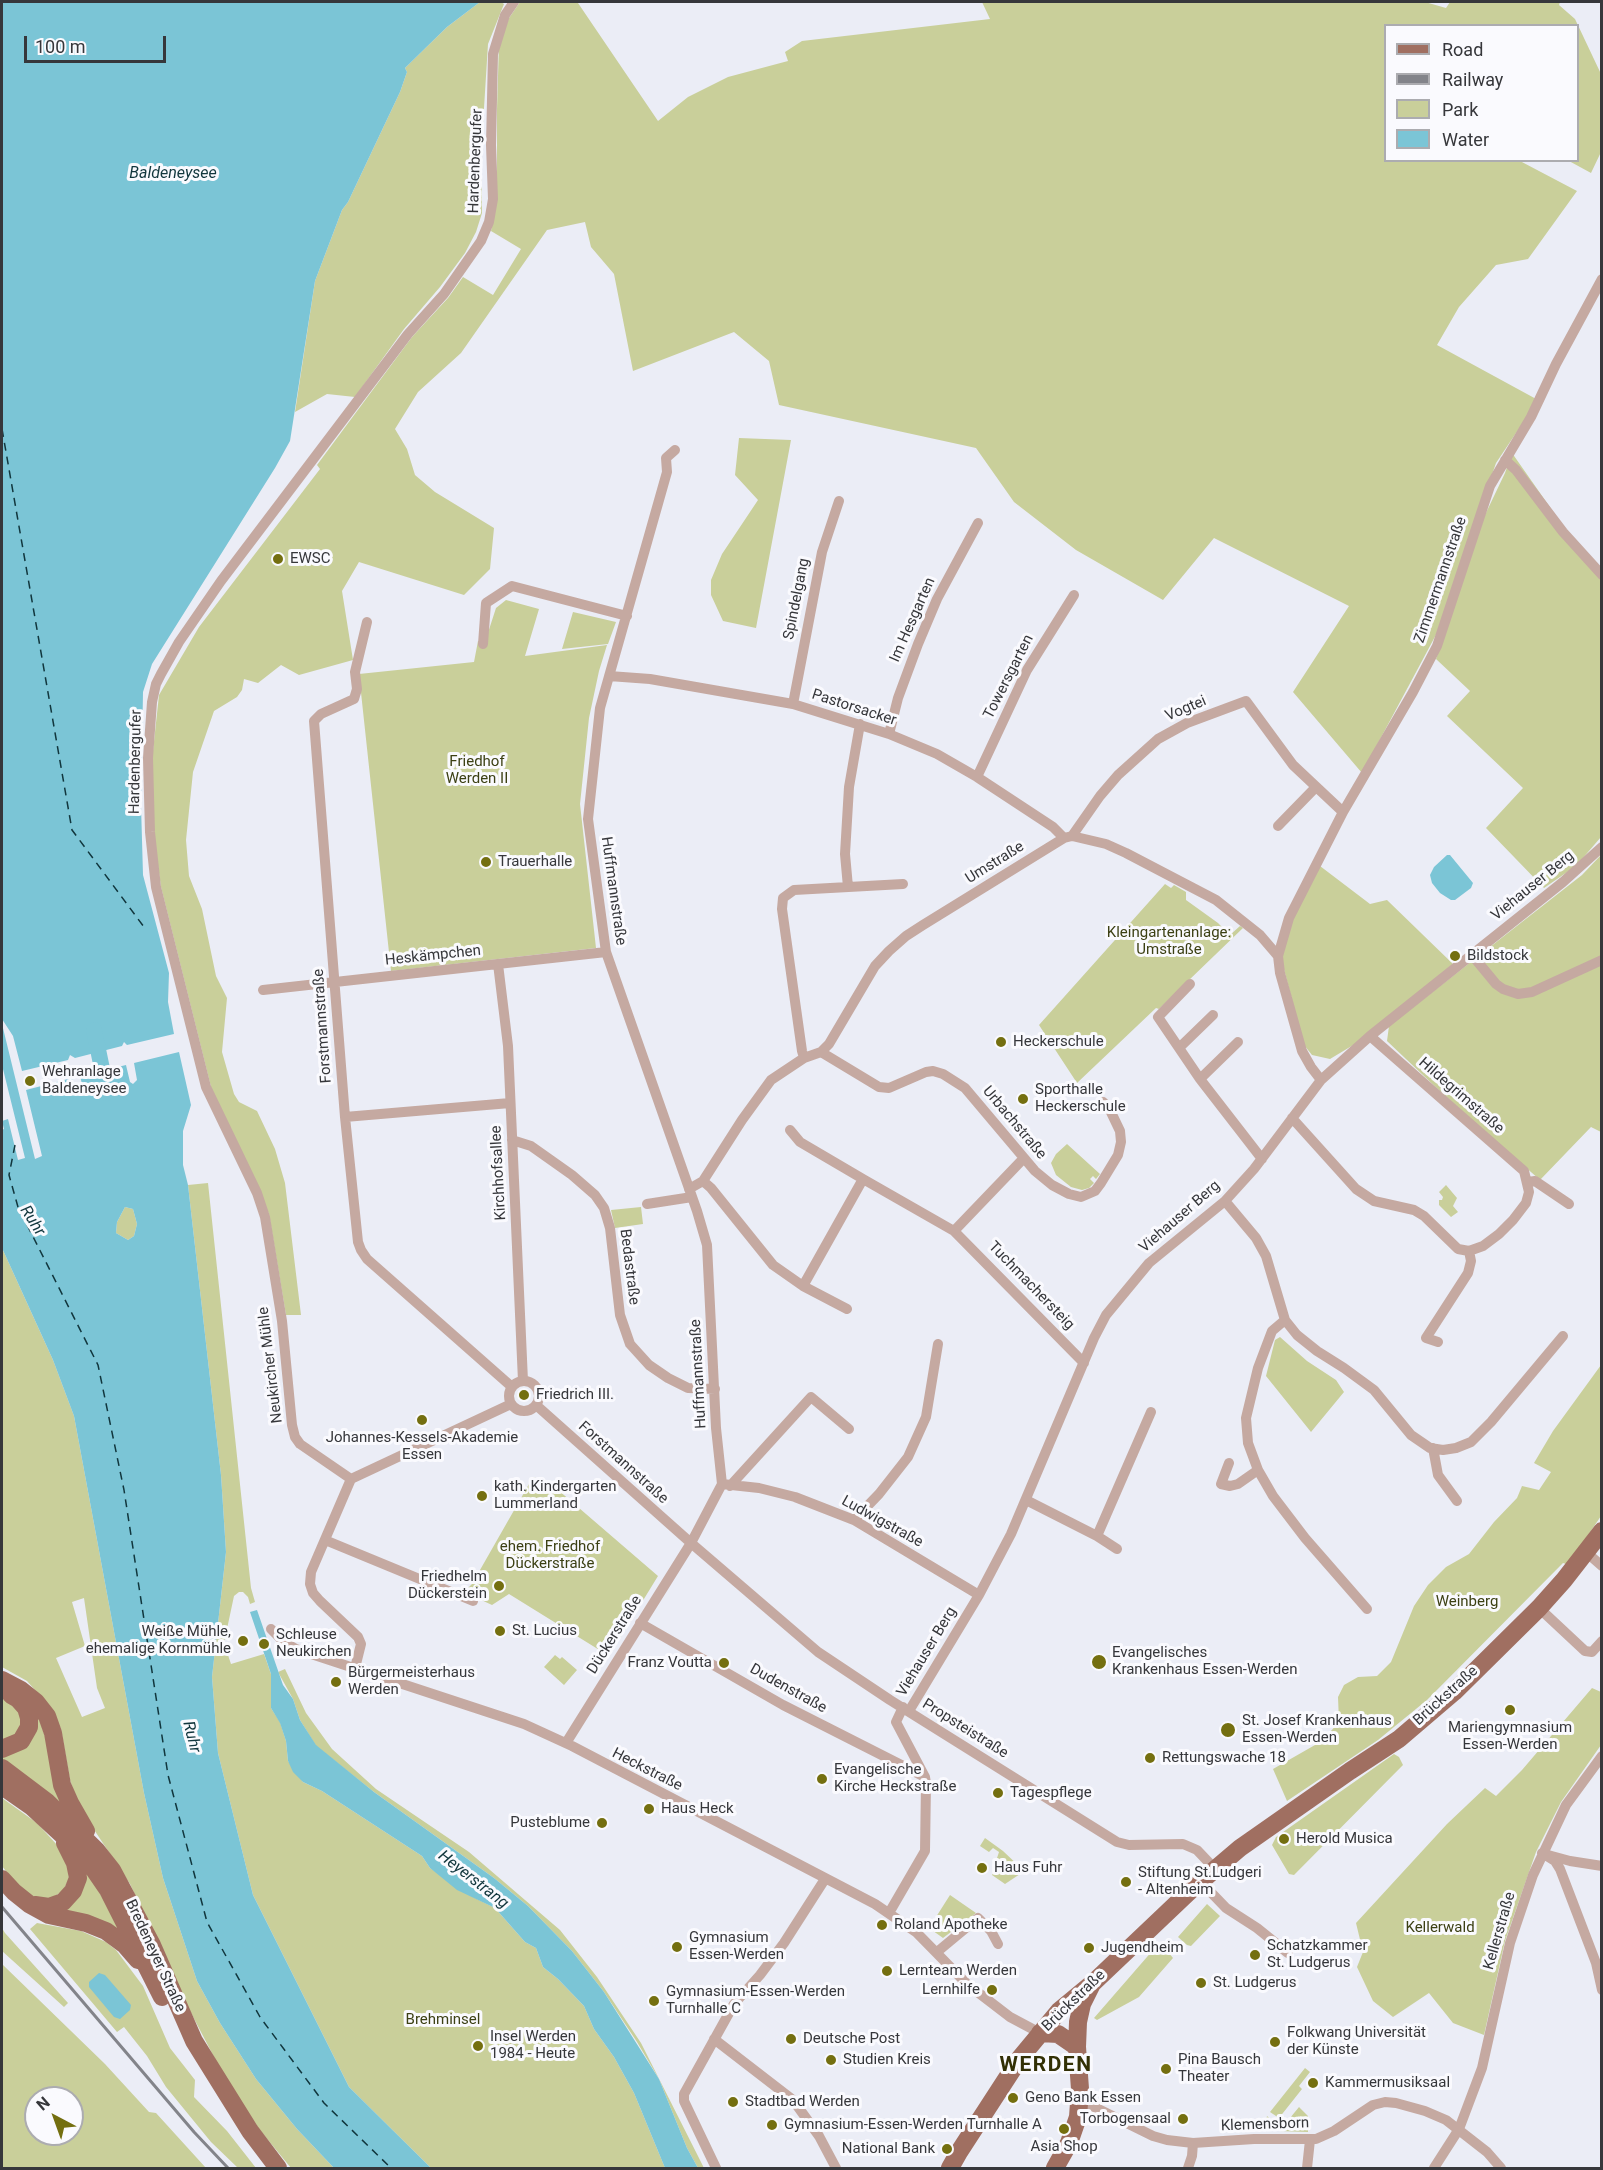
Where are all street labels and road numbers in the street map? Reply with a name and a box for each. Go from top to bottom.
street label: Hardenbergufer [465,108,487,214]
street label: Zimmermannstraße [1411,515,1471,645]
street label: Spindelgang [780,557,814,641]
street label: Im Hesgarten [886,575,940,665]
street label: Towersgarten [980,632,1038,722]
street label: Pastorsacker [809,686,899,730]
street label: Vogtei [1163,692,1209,726]
street label: Hardenbergufer [126,710,146,814]
street label: Huffmannstraße [596,835,630,947]
street label: Umstraße [963,838,1027,888]
street label: Viehauser Berg [1488,847,1578,925]
street label: Heskämpchen [384,942,482,970]
street label: Forstmannstraße [310,968,336,1084]
street label: Hildegrimstraße [1415,1054,1507,1138]
street label: Urbachstraße [978,1083,1050,1163]
street label: Kirchhofsallee [488,1125,510,1221]
street label: Viehauser Berg [1136,1177,1224,1257]
street label: Bedastraße [615,1228,643,1306]
street label: Tuchmachersteig [984,1238,1078,1334]
street label: Neukircher Mühle [255,1306,287,1424]
street label: Huffmannstraße [687,1319,711,1429]
street label: Forstmannstraße [574,1418,672,1508]
street label: Ludwigstraße [838,1492,926,1552]
street label: Dückerstraße [584,1593,646,1677]
street label: Viehauser Berg [893,1604,961,1700]
street label: Dudenstraße [746,1660,830,1718]
street label: Brückstraße [1410,1662,1482,1730]
street label: Propsteistraße [919,1695,1011,1763]
street label: Heckstraße [609,1745,685,1795]
street label: Kellerstraße [1480,1890,1520,1972]
street label: Bredeneyer Straße [121,1897,189,2015]
street label: Brückstraße [1039,1967,1109,2035]
street label: Klemensborn [1220,2114,1310,2136]

